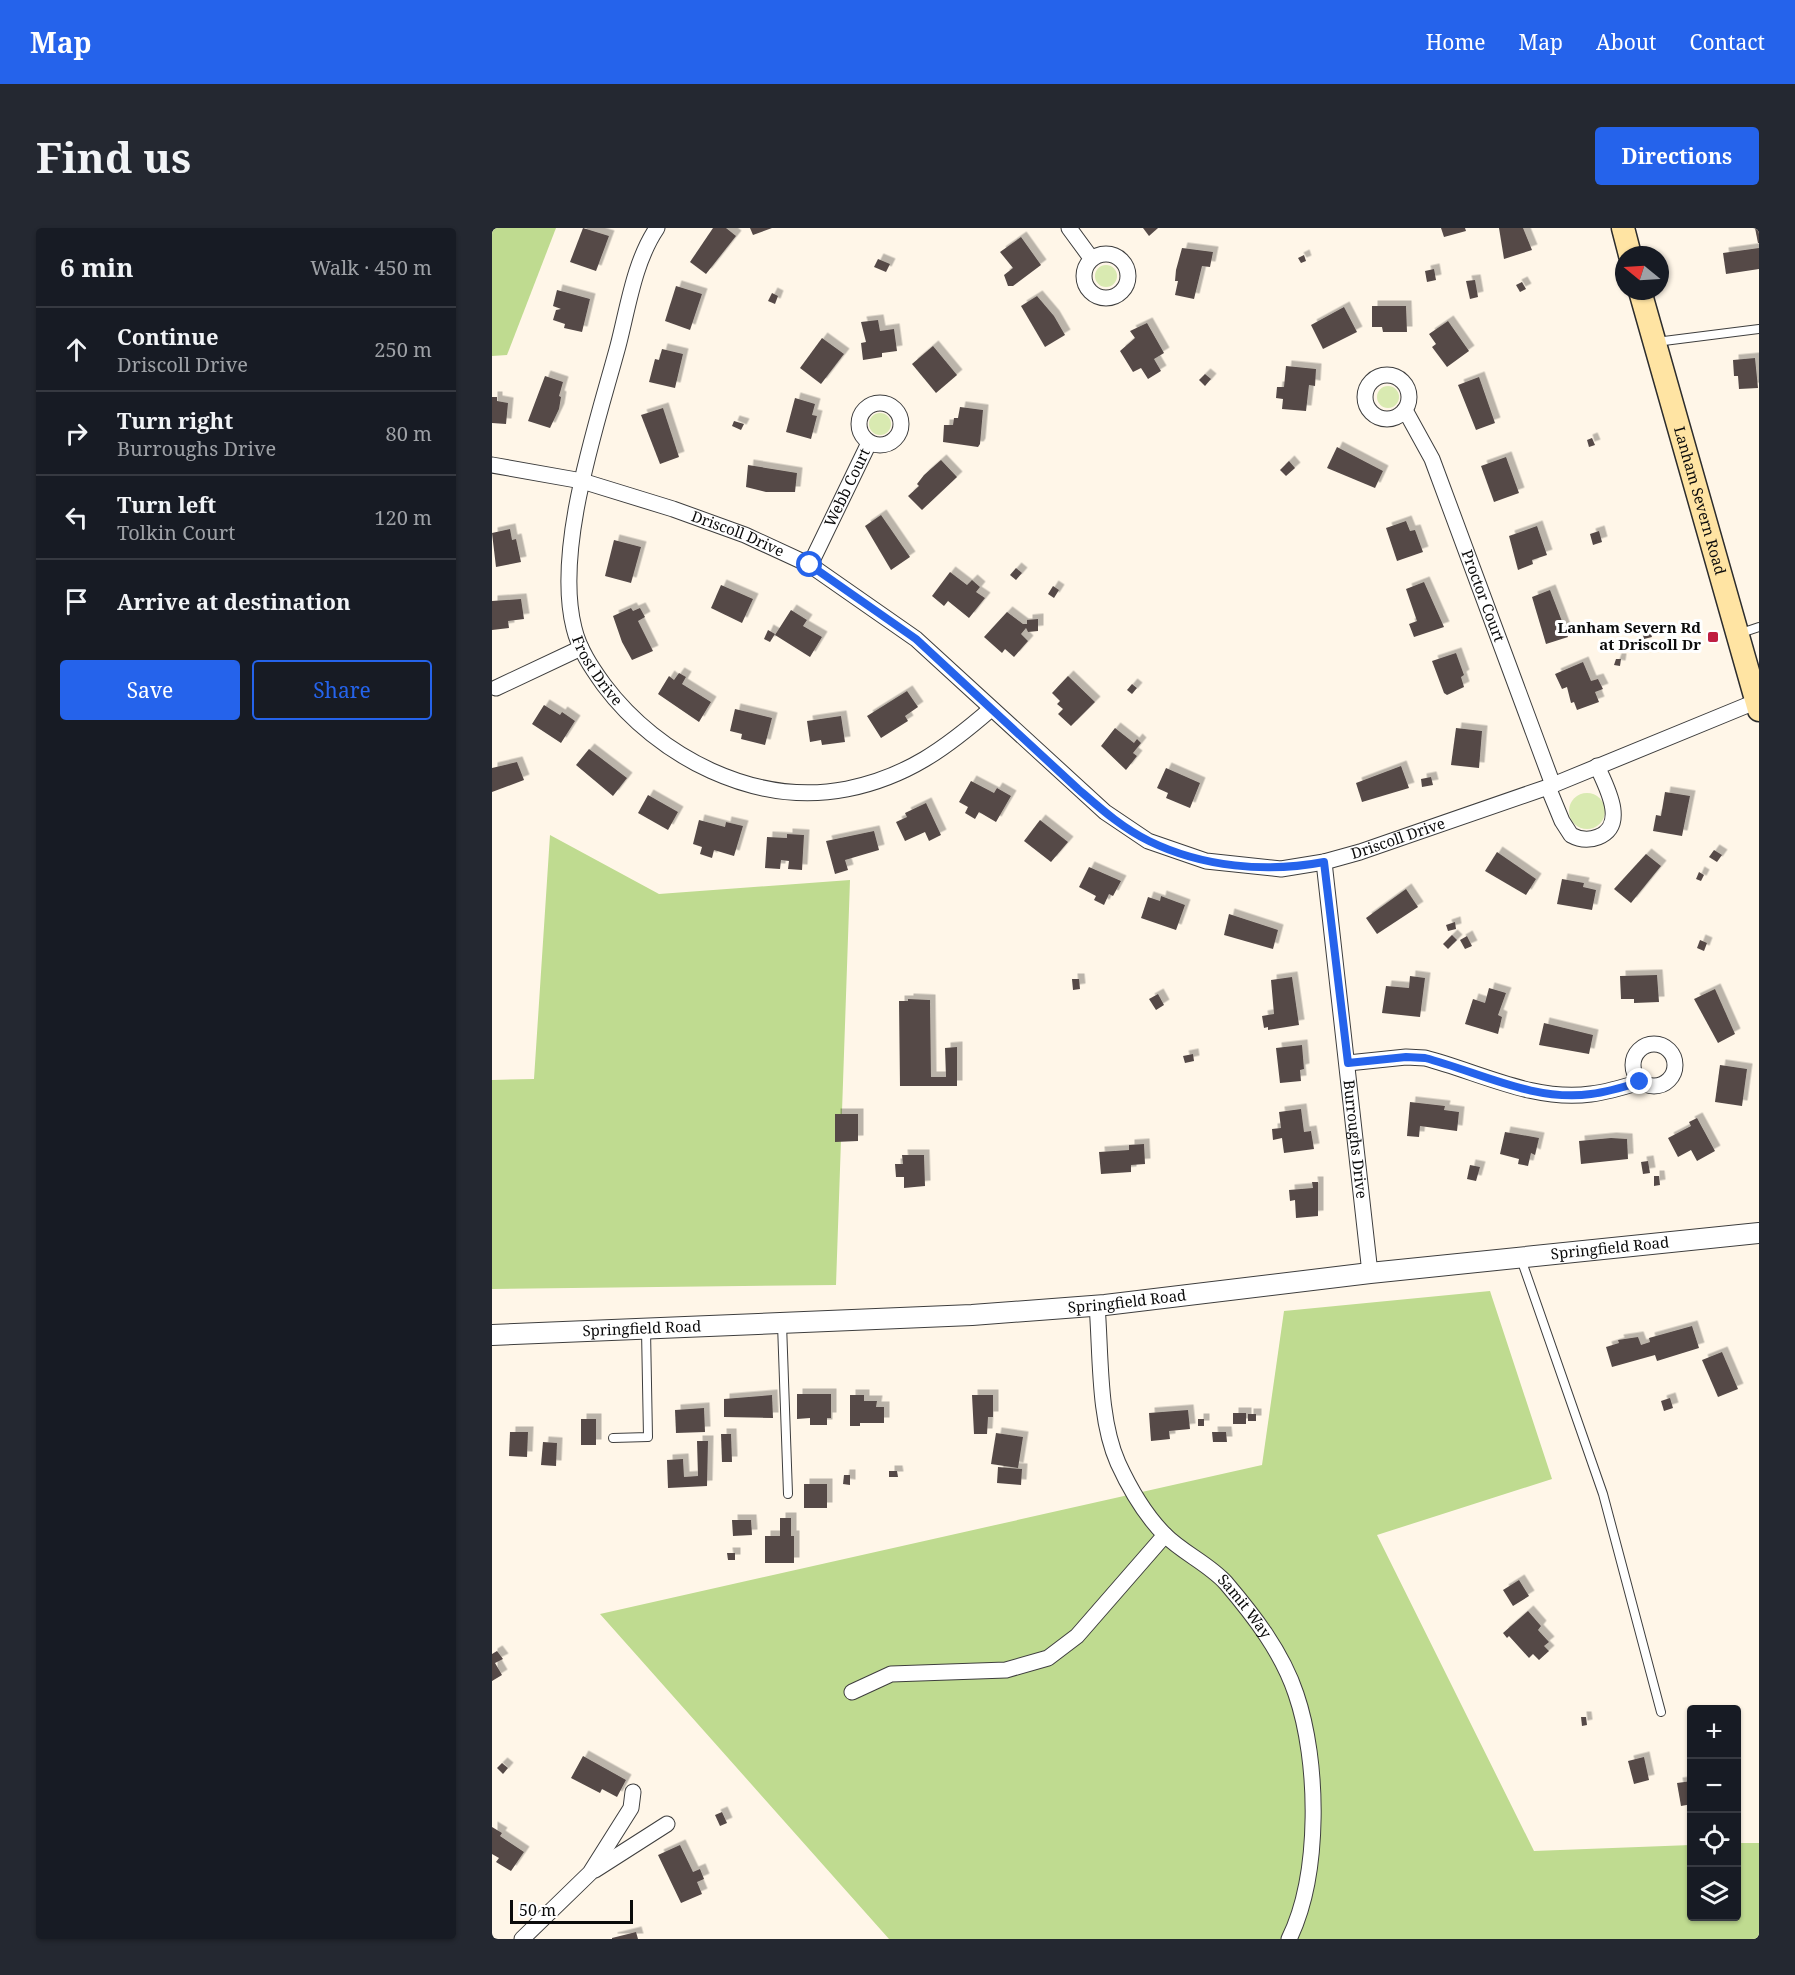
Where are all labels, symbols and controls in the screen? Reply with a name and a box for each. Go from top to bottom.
text: Map [30,23,92,61]
text: Home [1426,28,1486,56]
text: Map [1519,28,1563,56]
text: About [1596,28,1657,56]
text: Contact [1690,28,1765,56]
button: Directions [1595,127,1759,185]
text: Find us [36,128,191,185]
north arrow [1615,246,1669,300]
text: 6 min [60,249,134,285]
text: Walk · 450 m [310,254,432,281]
text: Continue [117,321,219,351]
icon: ahead [60,333,93,366]
text: 250 m [374,336,432,363]
text: Driscoll Drive [117,351,248,378]
text: Turn right [117,405,233,435]
icon: right [60,417,93,450]
text: 80 m [386,420,432,447]
street label: Lanham Severn Road [1670,424,1731,577]
text: Burroughs Drive [117,435,276,462]
street label: Webb Court [819,445,874,530]
text: Turn left [117,489,216,519]
icon: left [60,501,93,534]
text: 120 m [374,504,432,531]
street label: Driscoll Drive [689,506,788,561]
text: Tolkin Court [117,519,235,546]
street label: Proctor Court [1458,547,1510,644]
route start [796,551,822,577]
icon: arrive [60,585,93,618]
text: Arrive at destination [117,586,351,616]
place label: Lanham Severn Rd at Driscoll Dr [1557,617,1701,654]
marker: Lanham Severn Rd at Driscoll Dr [1706,630,1720,644]
street label: Frost Drive [568,633,628,710]
button: Save [60,660,240,720]
button: Share [252,660,432,720]
street label: Driscoll Drive [1348,812,1447,863]
route end [1626,1068,1652,1094]
street label: Burroughs Drive [1339,1079,1373,1200]
street label: Springfield Road [1550,1231,1670,1263]
street label: Springfield Road [1067,1284,1187,1317]
street label: Springfield Road [582,1315,702,1340]
street label: Samit Way [1214,1569,1277,1642]
map controls [1687,1705,1741,1921]
button: + [1687,1705,1741,1759]
button: − [1687,1759,1741,1813]
button: locate [1687,1813,1741,1867]
button: layers [1687,1867,1741,1921]
scale bar [510,1897,633,1924]
text: 50 m [519,1899,556,1921]

